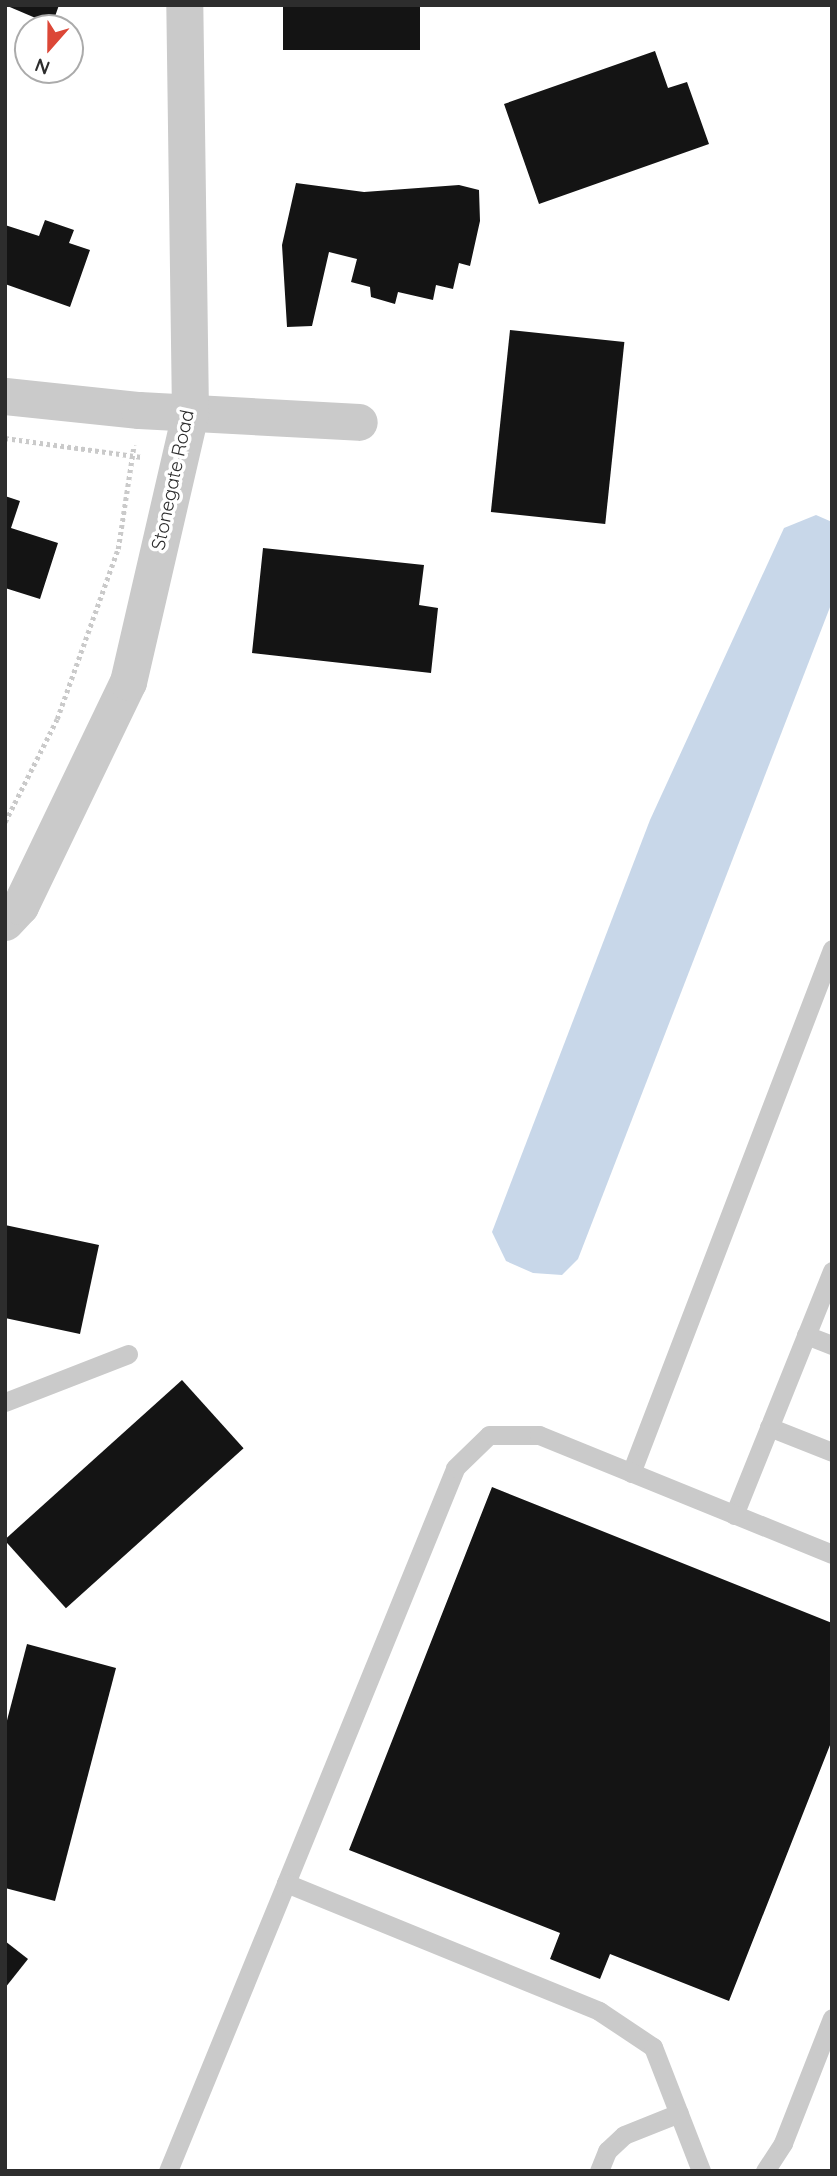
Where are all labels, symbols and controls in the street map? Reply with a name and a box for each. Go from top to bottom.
north arrow [14,14,84,84]
text: N [31,53,53,80]
street label: Stonegate Road [147,408,199,552]

